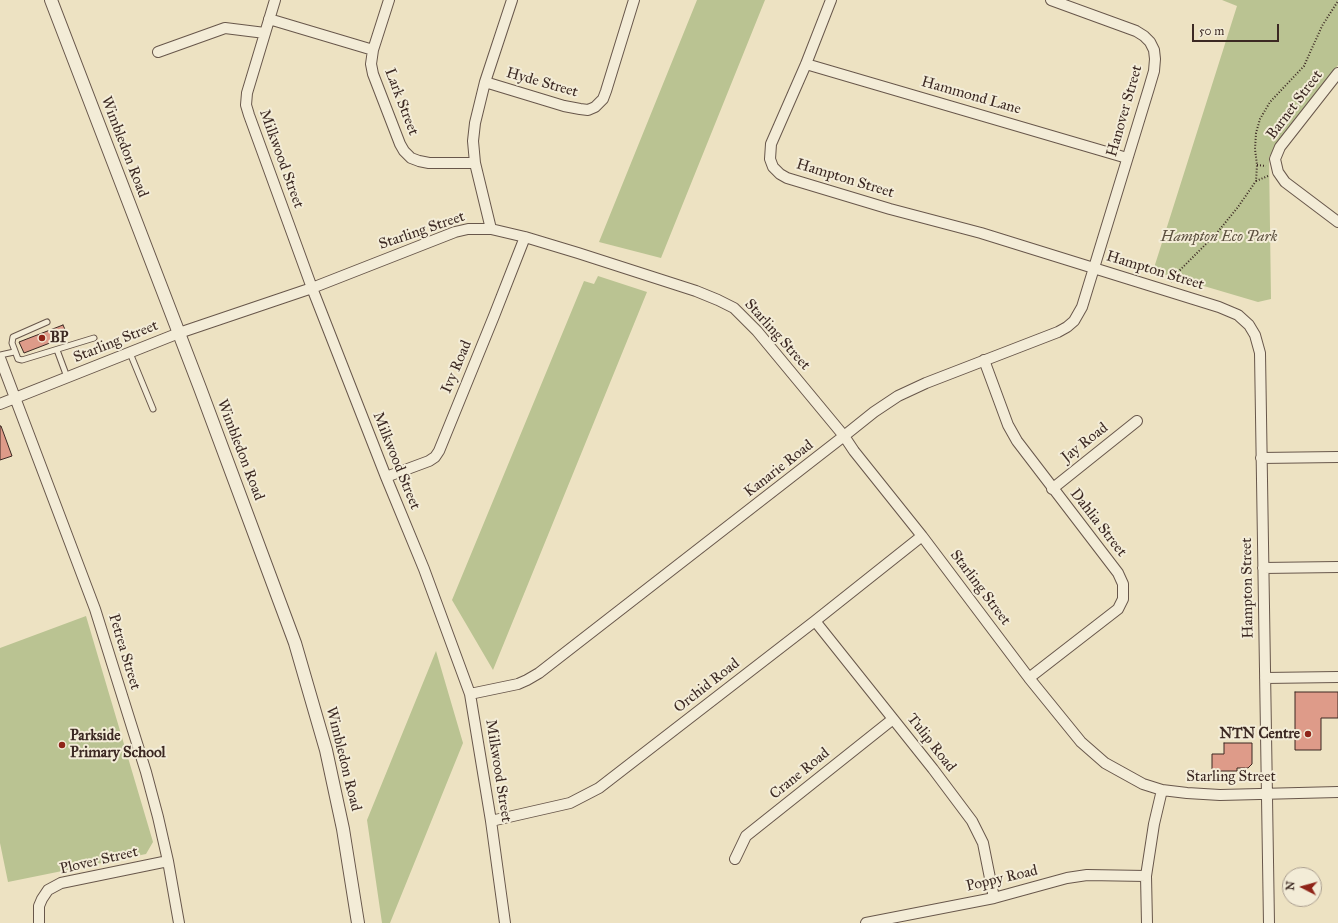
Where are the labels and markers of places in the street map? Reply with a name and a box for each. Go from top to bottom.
place label: BP [50,329,68,347]
marker: BP [37,333,47,343]
place label: NTN Centre [1219,725,1300,743]
place label: Parkside Primary School [70,727,166,762]
marker: NTN Centre [1303,729,1313,739]
marker: Parkside Primary School [57,740,67,750]

